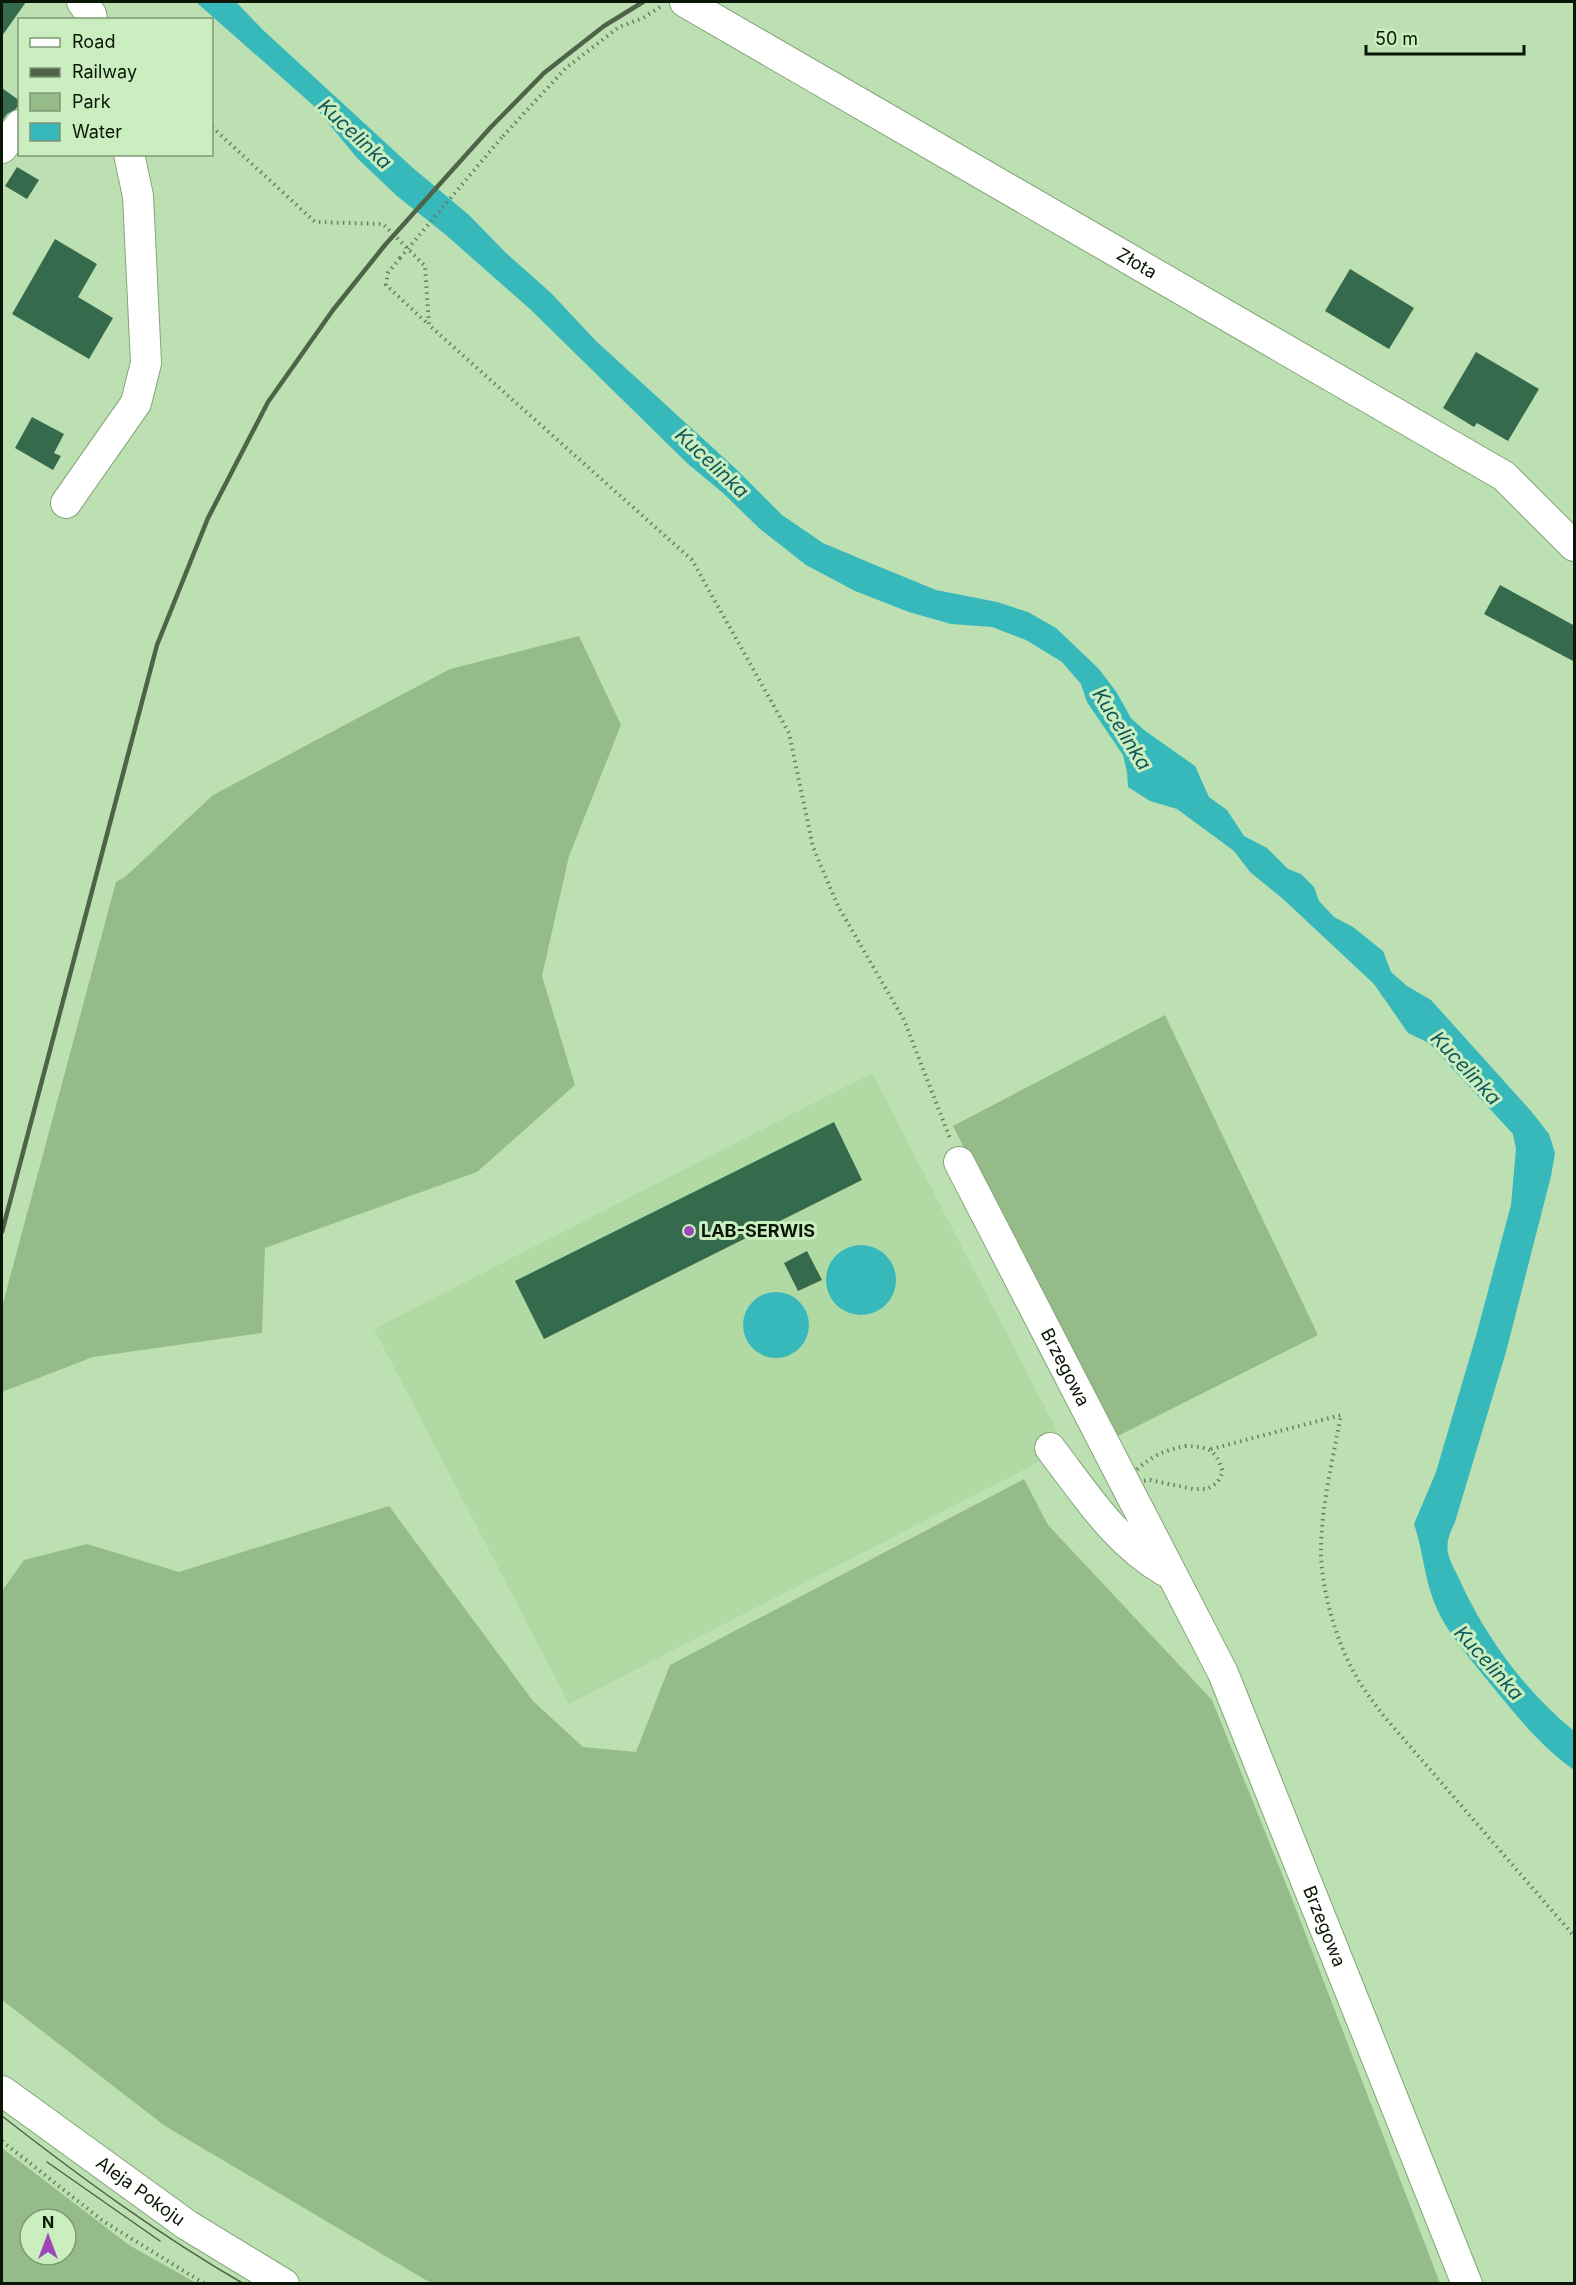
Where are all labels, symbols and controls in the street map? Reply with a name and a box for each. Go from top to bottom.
legend [18,18,213,156]
scale bar [1366,18,1524,56]
text: 50 m [1375,28,1418,49]
text: Road [72,31,115,52]
text: Railway [72,61,137,82]
text: Park [72,91,111,112]
water label: Kucelinka [313,94,397,174]
text: Water [72,121,122,142]
street label: Złota [1113,243,1161,283]
water label: Kucelinka [670,423,754,503]
water label: Kucelinka [1087,684,1157,774]
water label: Kucelinka [1426,1026,1506,1110]
place label: LAB-SERWIS [701,1220,815,1241]
marker: LAB-SERWIS [682,1224,696,1238]
street label: Brzegowa [1037,1324,1094,1410]
water label: Kucelinka [1449,1621,1529,1705]
street label: Brzegowa [1299,1883,1350,1970]
street label: Aleja Pokoju [92,2152,189,2230]
north arrow [18,2207,78,2267]
text: N [42,2212,54,2232]

